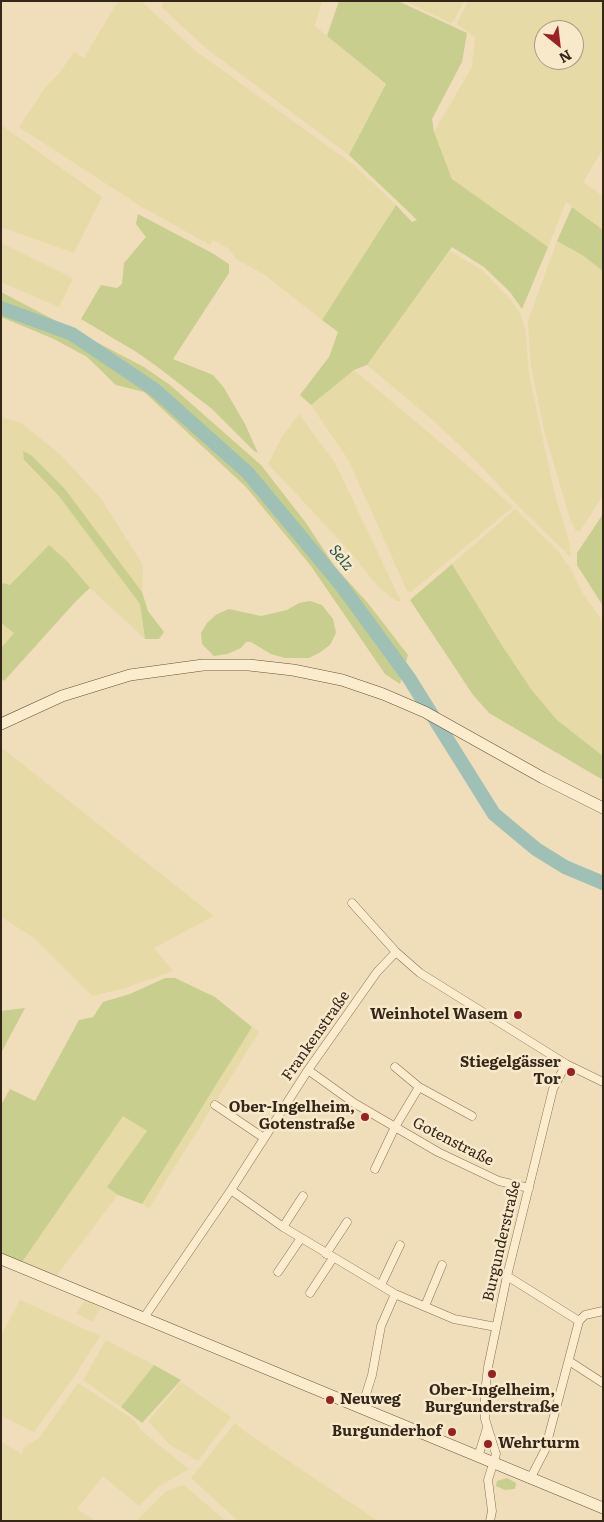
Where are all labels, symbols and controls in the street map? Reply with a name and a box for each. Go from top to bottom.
north arrow [534,20,584,70]
text: N [556,46,576,69]
water label: Selz [325,541,357,575]
street label: Frankenstraße [278,988,354,1084]
place label: Weinhotel Wasem [370,1006,508,1024]
marker: Weinhotel Wasem [512,1009,524,1021]
place label: Stiegelgässer Tor [460,1054,561,1089]
marker: Stiegelgässer Tor [565,1066,577,1078]
place label: Ober-Ingelheim, Gotenstraße [229,1099,355,1134]
marker: Ober-Ingelheim, Gotenstraße [359,1111,371,1123]
street label: Gotenstraße [409,1114,497,1170]
street label: Burgunderstraße [479,1179,525,1303]
marker: Ober-Ingelheim, Burgunderstraße [486,1368,498,1380]
place label: Ober-Ingelheim, Burgunderstraße [425,1382,559,1417]
place label: Neuweg [340,1391,401,1409]
marker: Neuweg [324,1394,336,1406]
place label: Burgunderhof [332,1423,442,1441]
marker: Burgunderhof [446,1426,458,1438]
place label: Wehrturm [498,1435,580,1453]
marker: Wehrturm [482,1438,494,1450]

